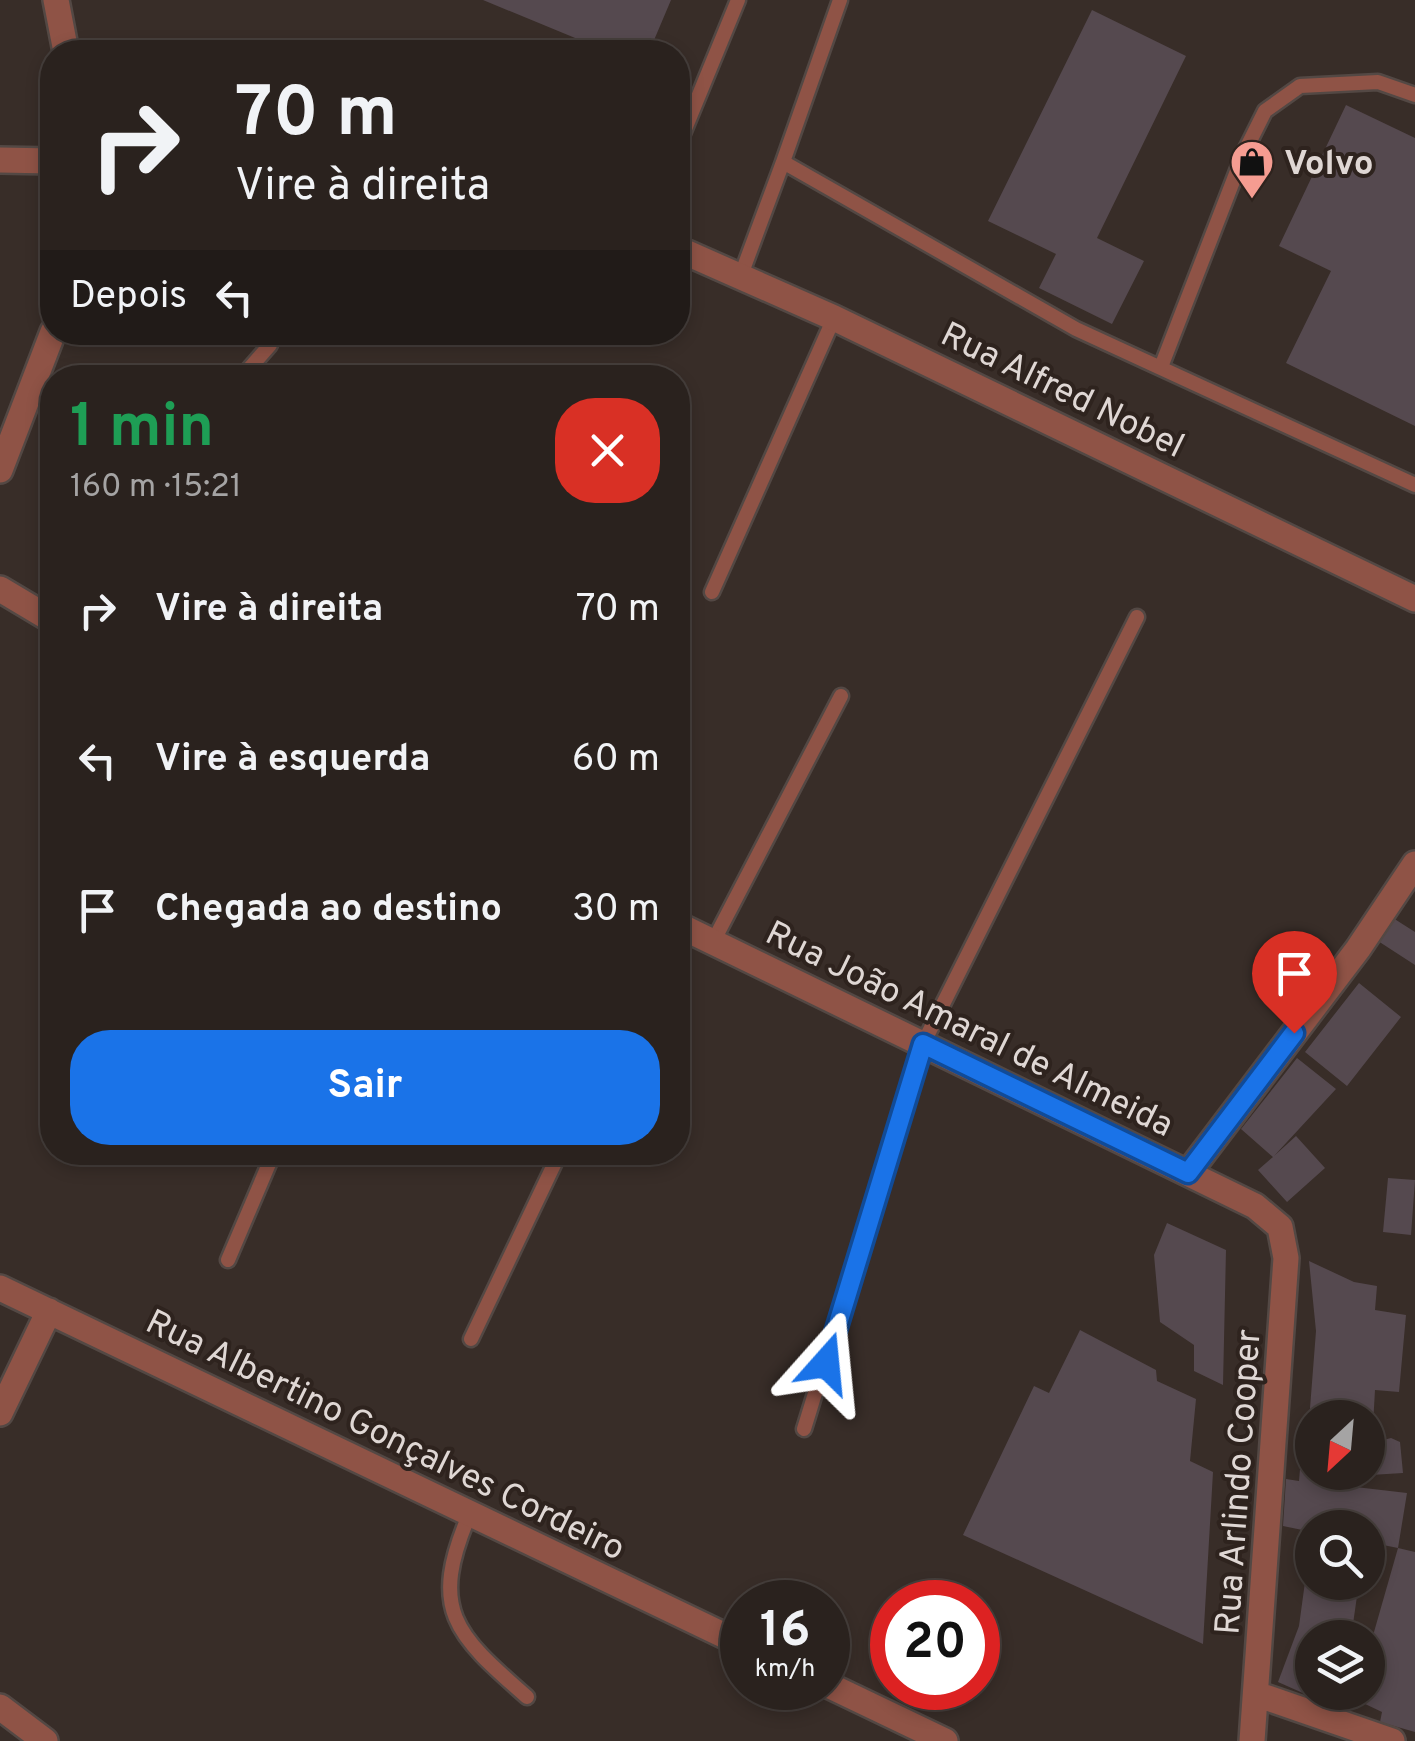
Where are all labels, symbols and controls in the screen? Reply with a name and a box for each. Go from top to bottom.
text: 70 m [235,72,398,161]
icon: right [70,80,200,210]
shop icon: Volvo [1229,139,1275,200]
place label: Volvo [1284,143,1374,187]
text: Vire à direita [235,159,490,216]
icon: left [207,270,262,325]
text: Depois [70,273,187,322]
street label: Rua Alfred Nobel [933,314,1191,470]
text: 1 min [70,392,214,468]
button: close [555,398,660,503]
text: 160 m · 15:21 [70,468,242,508]
icon: right [70,583,125,638]
text: Vire à direita [155,586,383,635]
text: 70 m [576,586,660,635]
icon: left [70,733,125,788]
text: Vire à esquerda [155,736,430,785]
text: 60 m [572,736,660,785]
icon: arrive [70,883,125,938]
text: Chegada ao destino [155,886,502,935]
text: 30 m [572,886,660,935]
street label: Rua João Amaral de Almeida [758,913,1180,1149]
pin [1252,931,1337,1034]
icon: arrive [1267,946,1322,1001]
button: Sair [70,1030,660,1145]
street label: Rua Albertino Gonçalves Cordeiro [138,1301,631,1572]
position arrow [774,1311,878,1415]
street label: Rua Arlindo Cooper [1207,1328,1273,1636]
north arrow [1295,1400,1385,1490]
map controls [1295,1400,1385,1710]
button: search [1295,1510,1385,1600]
speed limit sign: 20 [870,1580,1000,1710]
text: 16 [760,1601,810,1664]
button: layers [1295,1620,1385,1710]
text: km/h [755,1654,815,1686]

